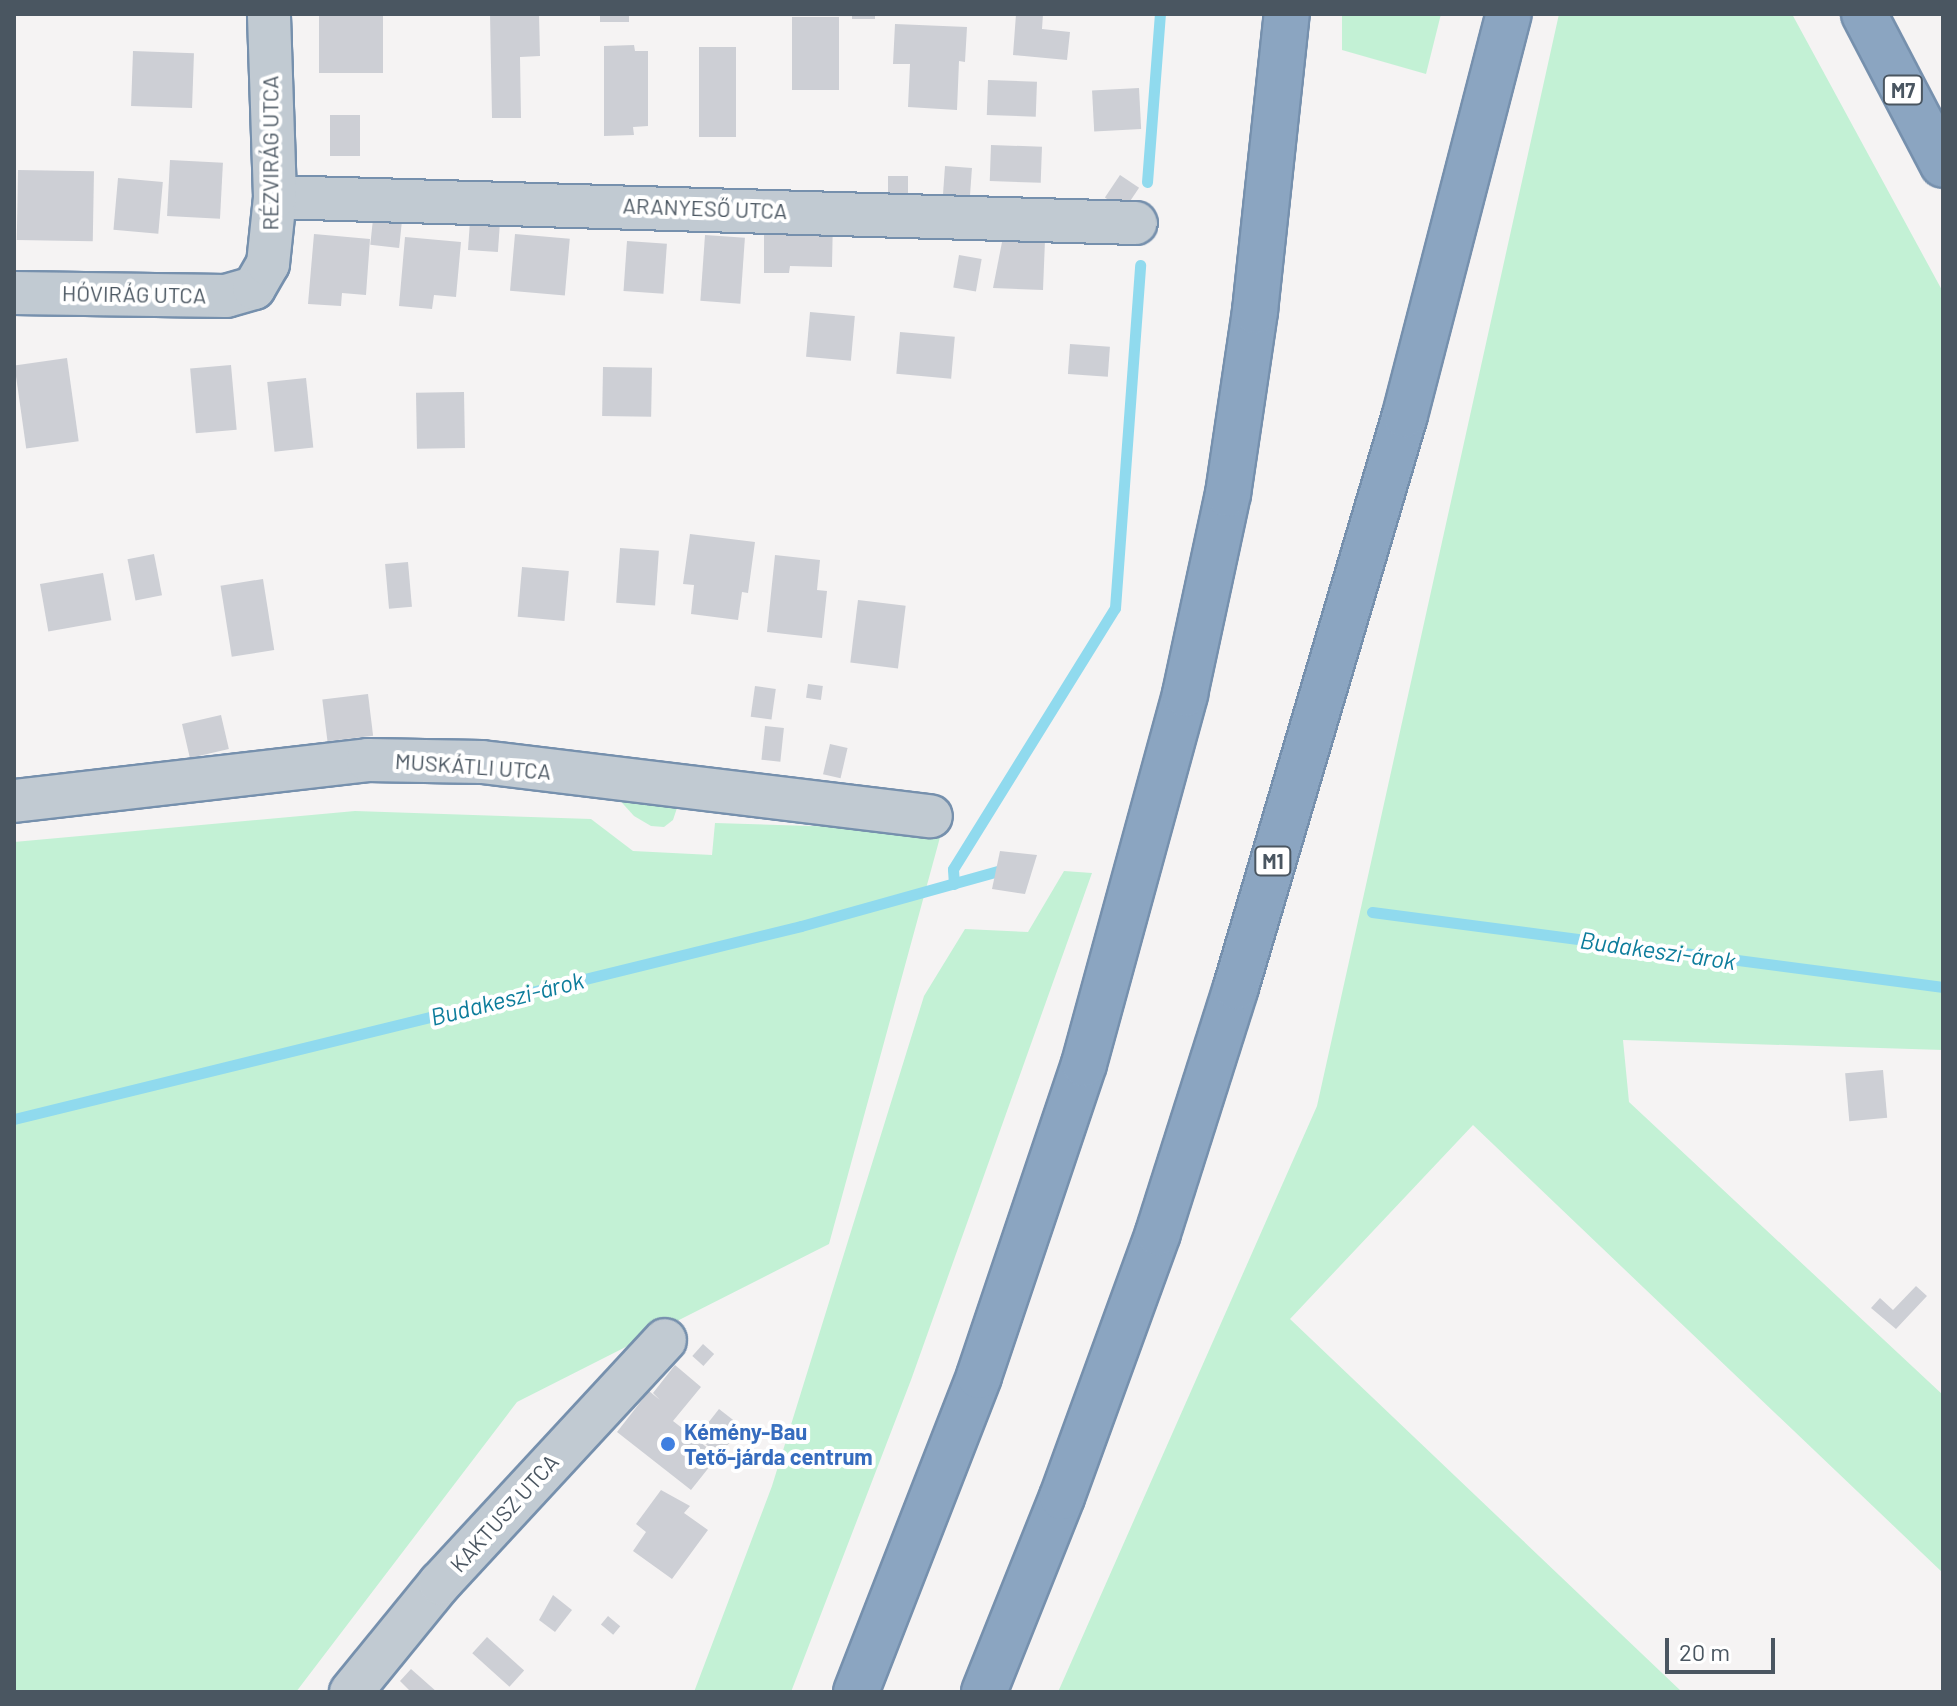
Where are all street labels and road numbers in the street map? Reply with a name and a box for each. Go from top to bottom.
road number: M7 [1881,74,1925,106]
street label: RÉZVIRÁG UTCA [257,75,283,231]
street label: ARANYESŐ UTCA [622,192,788,224]
street label: HÓVIRÁG UTCA [62,280,206,308]
street label: MUSKÁTLI UTCA [394,747,552,785]
road number: M1 [1253,845,1293,877]
street label: KAKTUSZ UTCA [444,1449,564,1577]

